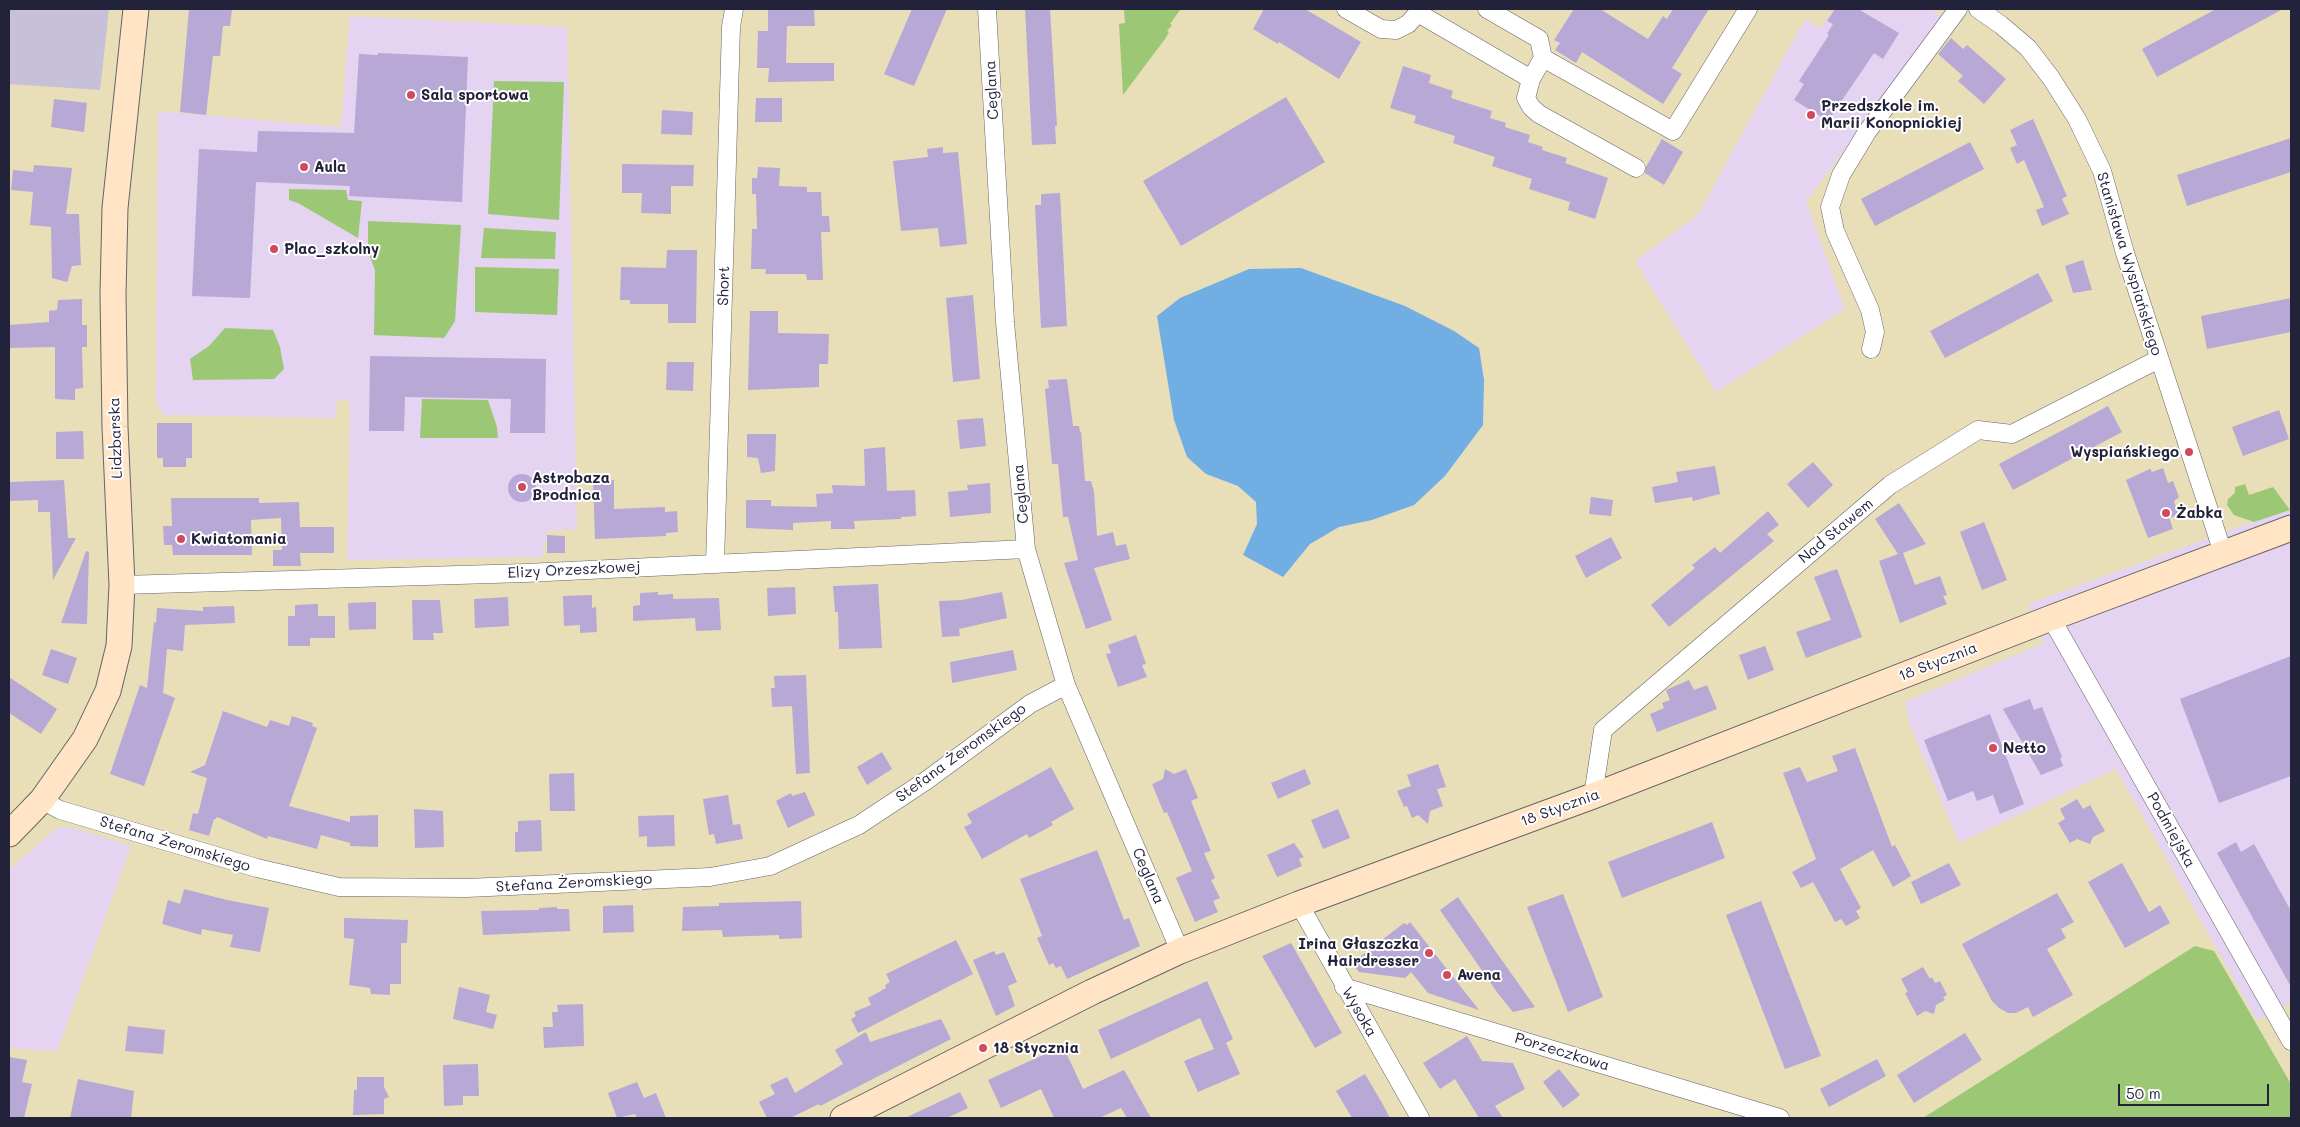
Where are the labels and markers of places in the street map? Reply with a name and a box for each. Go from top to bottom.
place label: Sala sportowa [421,86,529,104]
marker: Sala sportowa [405,89,417,101]
place label: Przedszkole im. Marii Konopnickiej [1821,97,1962,132]
marker: Przedszkole im. Marii Konopnickiej [1805,109,1817,121]
place label: Aula [314,158,346,176]
marker: Aula [298,161,310,173]
place label: Plac_szkolny [284,240,379,258]
marker: Plac_szkolny [268,243,280,255]
place label: Wyspiańskiego [2070,443,2179,461]
marker: Wyspiańskiego [2183,446,2195,458]
place label: Astrobaza Brodnica [532,469,610,504]
marker: Astrobaza Brodnica [516,481,528,493]
place label: Żabka [2176,504,2223,522]
marker: Żabka [2160,507,2172,519]
place label: Kwiatomania [191,530,286,548]
marker: Kwiatomania [175,533,187,545]
place label: Netto [2003,739,2046,757]
marker: Netto [1987,742,1999,754]
place label: Irina Głaszczka Hairdresser [1298,935,1419,970]
marker: Irina Głaszczka Hairdresser [1423,947,1435,959]
place label: Avena [1457,966,1501,984]
marker: Avena [1441,969,1453,981]
place label: 18 Stycznia [993,1039,1079,1057]
marker: 18 Stycznia [977,1042,989,1054]

